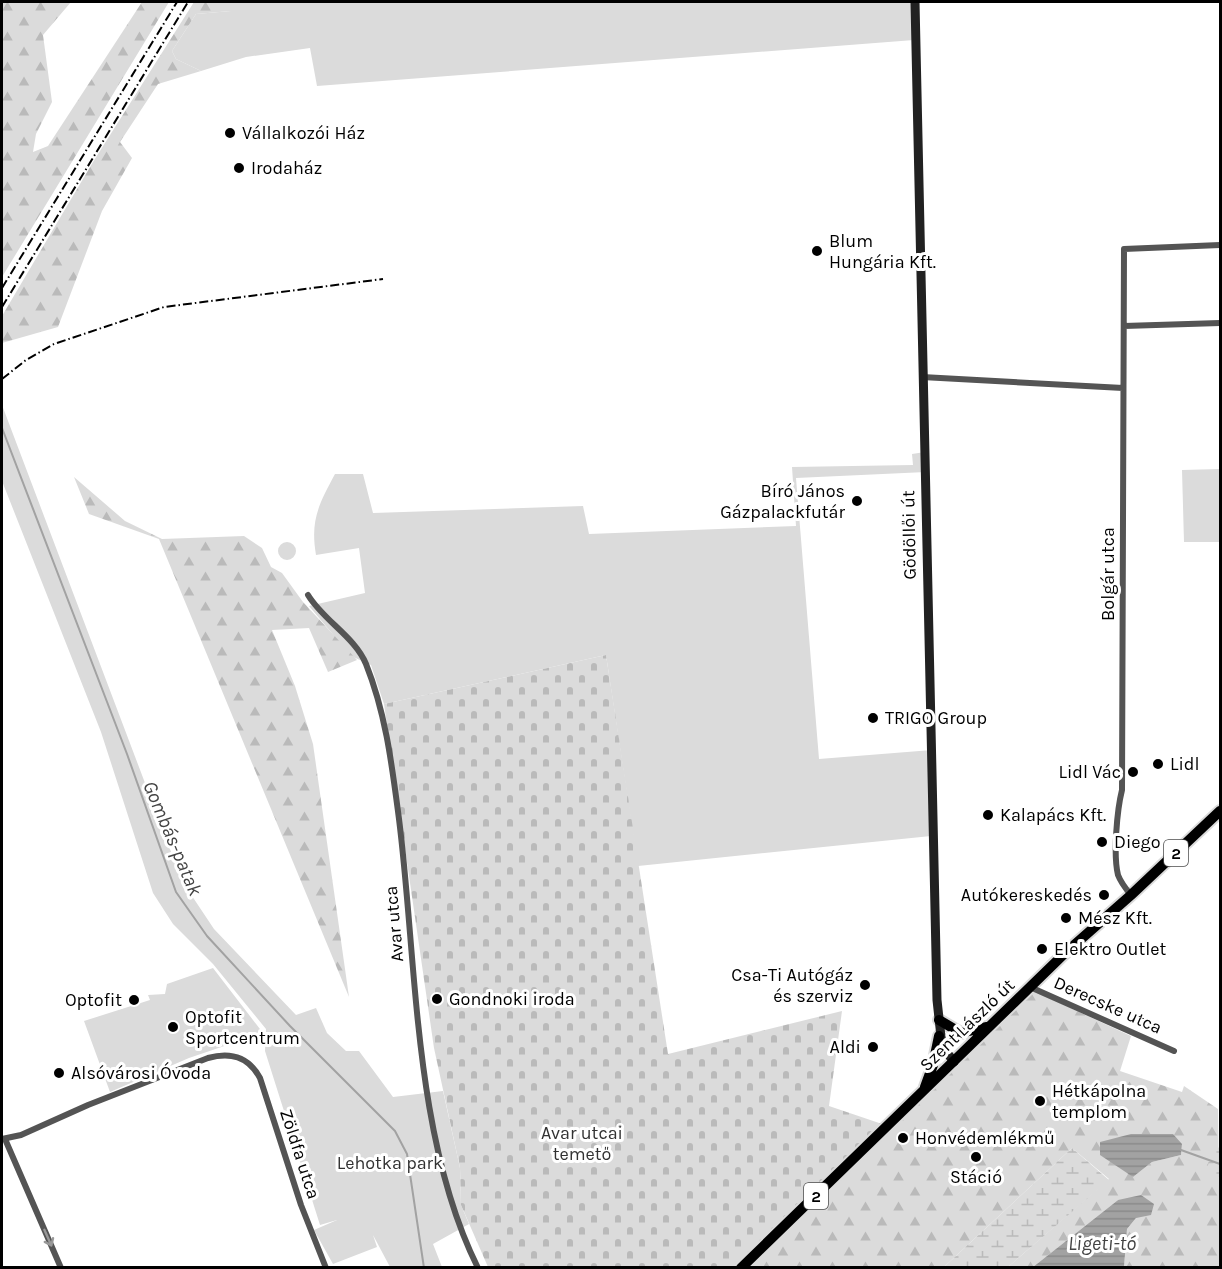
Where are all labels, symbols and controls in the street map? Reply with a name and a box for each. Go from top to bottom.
place label: Vállalkozói Ház [242,122,365,144]
marker: Vállalkozói Ház [223,126,237,140]
place label: Irodaház [251,157,322,179]
marker: Irodaház [232,161,246,175]
place label: Blum Hungária Kft. [829,230,936,273]
marker: Blum Hungária Kft. [810,244,824,258]
place label: Bíró János Gázpalackfutár [720,480,845,523]
street label: Gödöllői út [897,490,921,580]
marker: Bíró János Gázpalackfutár [850,494,864,508]
street label: Bolgár utca [1097,527,1119,621]
place label: TRIGO Group [885,707,987,729]
marker: TRIGO Group [866,711,880,725]
place label: Lidl [1170,753,1199,775]
marker: Lidl [1151,757,1165,771]
place label: Lidl Vác [1058,761,1121,783]
marker: Lidl Vác [1126,765,1140,779]
water label: Gombás-patak [138,777,207,900]
place label: Kalapács Kft. [1000,804,1106,826]
marker: Kalapács Kft. [981,808,995,822]
place label: Diego [1114,831,1161,853]
marker: Diego [1095,835,1109,849]
road number: 2 [1164,840,1188,866]
place label: Autókereskedés [961,884,1092,906]
street label: Avar utca [380,885,408,963]
marker: Autókereskedés [1097,888,1111,902]
place label: Mész Kft. [1078,907,1152,929]
marker: Mész Kft. [1059,911,1073,925]
place label: Elektro Outlet [1054,938,1166,960]
marker: Elektro Outlet [1035,942,1049,956]
place label: Csa-Ti Autógáz és szerviz [731,964,853,1007]
street label: Derecske utca [1050,971,1166,1039]
street label: Szent László út [915,974,1019,1076]
marker: Csa-Ti Autógáz és szerviz [858,978,872,992]
place label: Gondnoki iroda [449,988,575,1010]
place label: Optofit [65,989,122,1011]
marker: Gondnoki iroda [430,992,444,1006]
marker: Optofit [127,993,141,1007]
place label: Optofit Sportcentrum [185,1006,300,1049]
marker: Optofit Sportcentrum [166,1020,180,1034]
place label: Aldi [830,1036,861,1058]
marker: Aldi [866,1040,880,1054]
place label: Alsóvárosi Óvoda [71,1061,211,1084]
marker: Alsóvárosi Óvoda [52,1066,66,1080]
place label: Hétkápolna templom [1052,1080,1146,1123]
marker: Hétkápolna templom [1033,1094,1047,1108]
street label: Zöldfa utca [275,1106,325,1202]
park label: Avar utcai temető [541,1122,623,1165]
place label: Honvédemlékmű [915,1127,1055,1149]
marker: Honvédemlékmű [896,1131,910,1145]
marker: Stáció [969,1150,983,1164]
park label: Lehotka park [337,1152,443,1174]
place label: Stáció [950,1166,1002,1188]
road number: 2 [804,1183,828,1209]
one-way arrow [42,1228,54,1246]
water label: Ligeti-tó [1068,1232,1136,1255]

